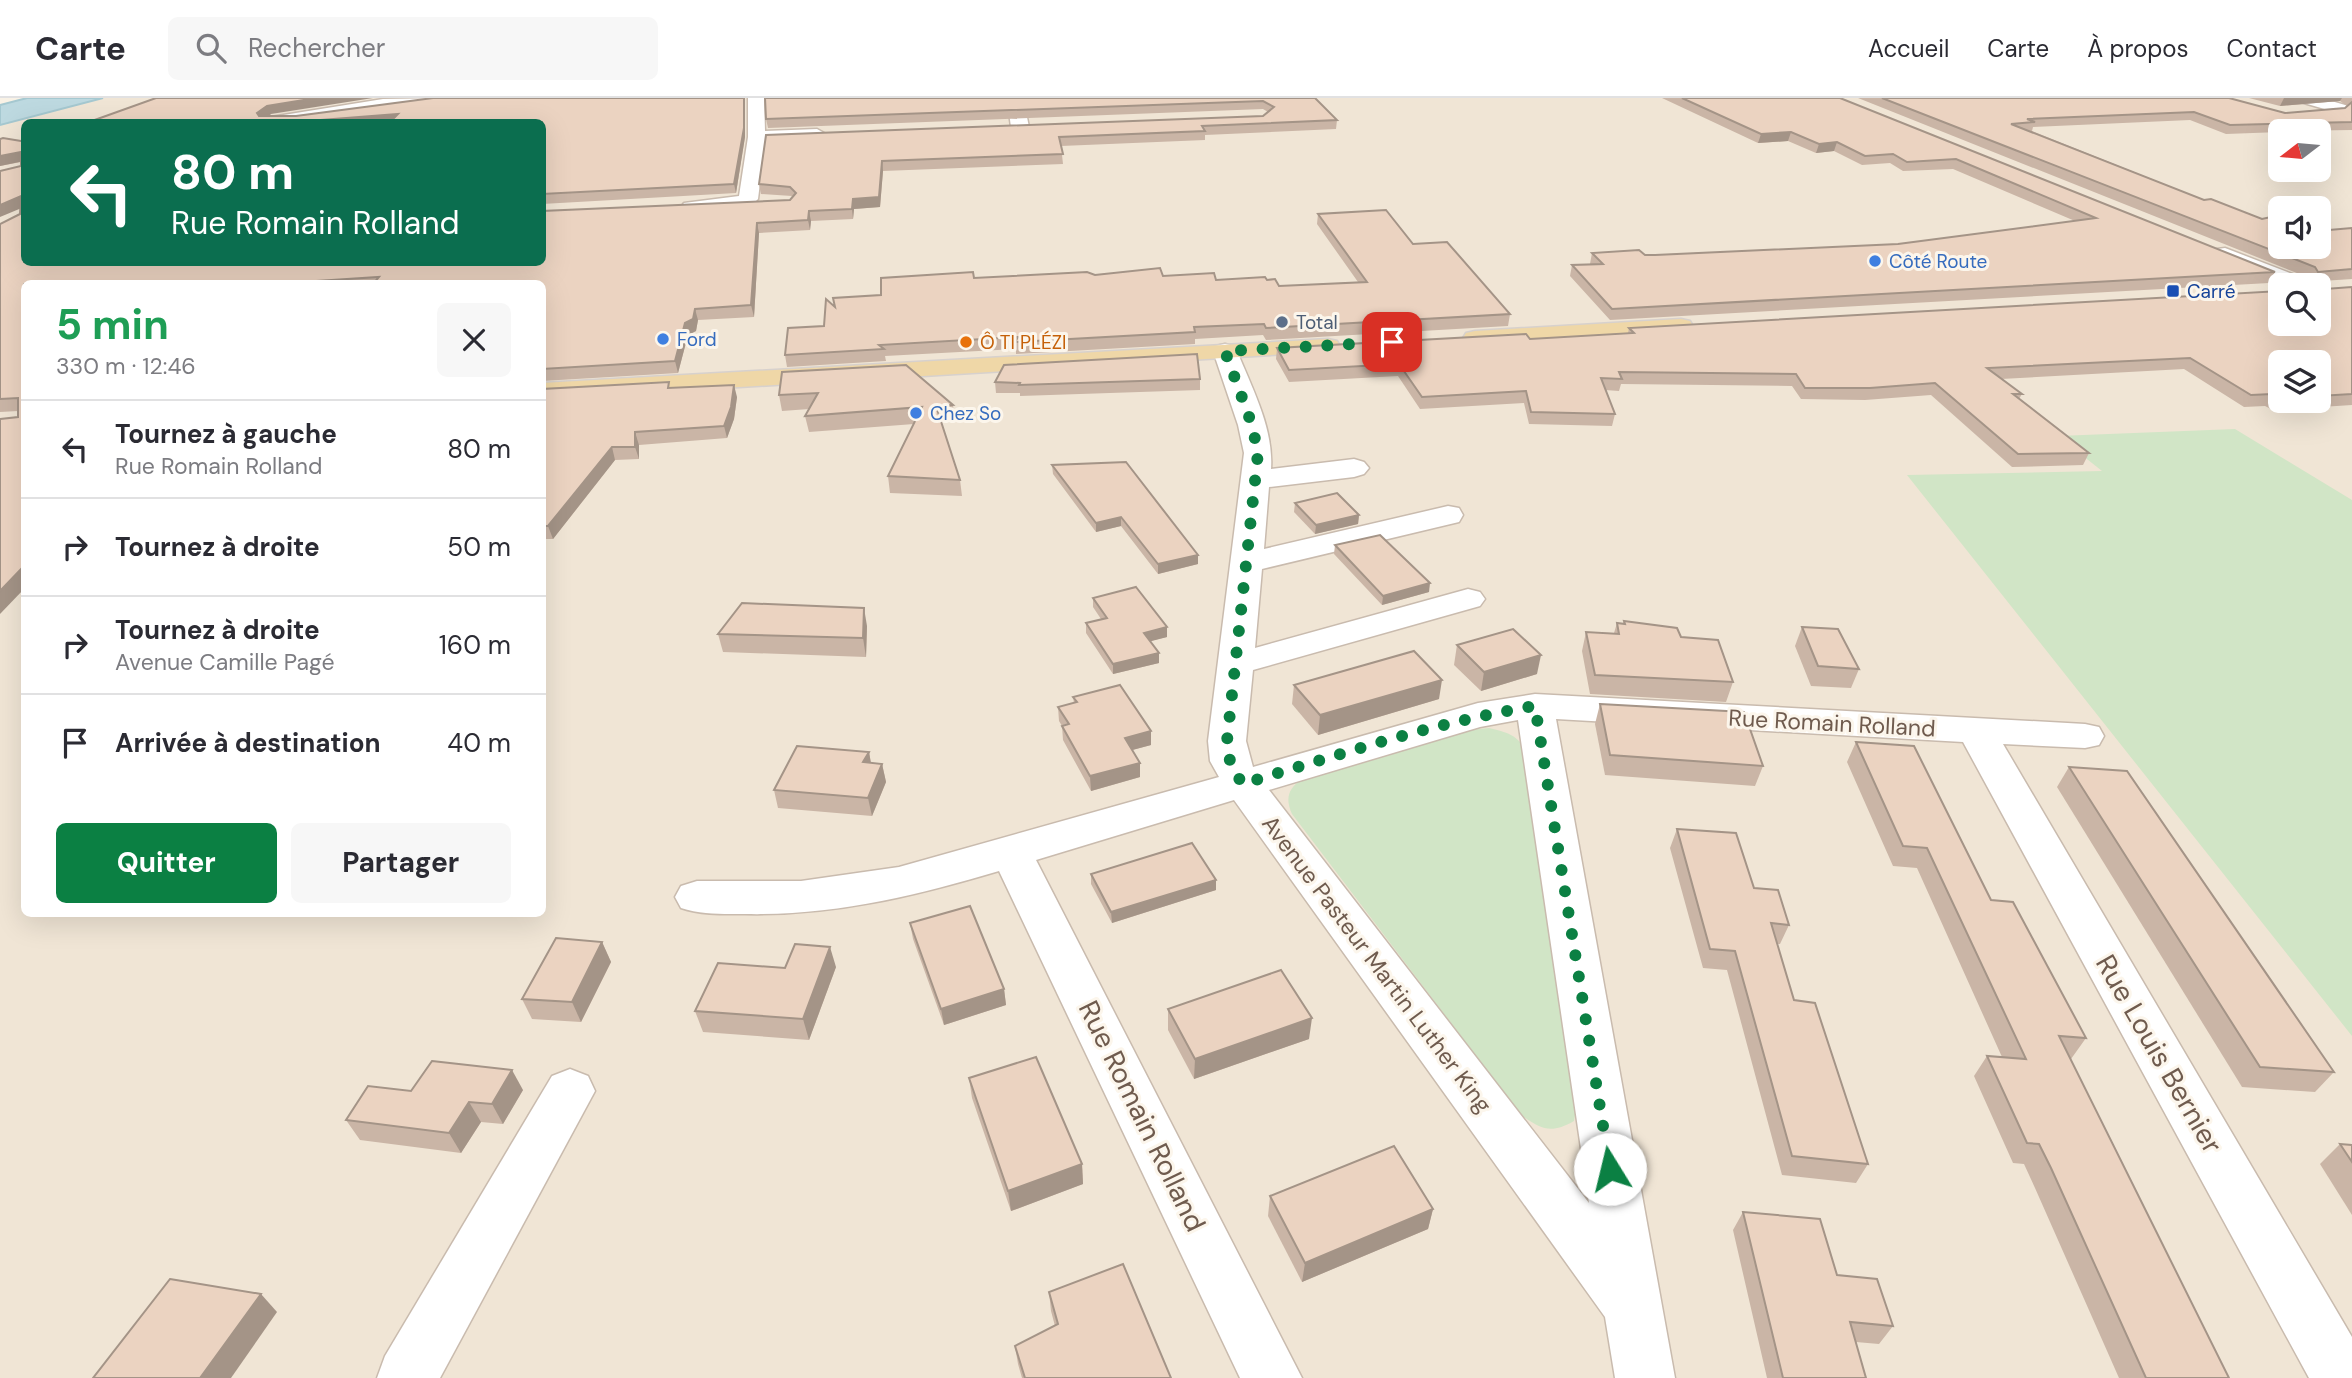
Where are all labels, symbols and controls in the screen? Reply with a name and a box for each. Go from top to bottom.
search box [168,17,658,80]
text: Carte [35,27,126,70]
icon: search [192,29,230,67]
text: Rechercher [248,31,385,65]
text: Accueil [1868,33,1949,64]
text: Carte [1987,33,2049,64]
text: À propos [2087,33,2189,64]
text: Contact [2227,33,2317,64]
north arrow [2268,119,2331,182]
map controls [2268,119,2331,413]
text: 80 m [171,140,294,204]
icon: left [56,147,147,238]
button: sound [2268,196,2331,259]
text: Rue Romain Rolland [171,202,460,244]
place label: Côté Route [1889,249,1987,274]
marker: Côté Route [1867,253,1883,269]
button: search [2268,273,2331,336]
place label: Carré [2187,279,2235,304]
marker: Carré [2165,283,2181,299]
text: 5 min [56,297,169,352]
button: close [437,303,511,377]
place label: Total [1296,310,1338,335]
pin [1362,312,1422,372]
marker: Total [1274,314,1290,330]
icon: arrive [1373,323,1411,361]
place label: Ford [677,327,717,352]
place label: Ô TI PLÉZI [980,330,1066,355]
marker: Ford [655,331,671,347]
marker: Ô TI PLÉZI [958,334,974,350]
button: layers [2268,350,2331,413]
text: 330 m · 12:46 [56,351,196,381]
place label: Chez So [930,401,1001,426]
marker: Chez So [908,405,924,421]
text: Tournez à gauche [115,417,337,451]
icon: left [56,430,94,468]
text: 80 m [447,432,511,466]
text: Rue Romain Rolland [115,451,322,481]
icon: right [56,528,94,566]
text: Tournez à droite [115,530,320,564]
text: 50 m [447,530,511,564]
text: Tournez à droite [115,613,320,647]
icon: right [56,626,94,664]
text: 160 m [439,628,511,662]
text: Avenue Camille Pagé [115,647,335,677]
street label: Rue Romain Rolland [1728,703,1936,743]
icon: arrive [56,724,94,762]
text: Arrivée à destination [115,726,381,760]
text: 40 m [447,726,511,760]
street label: Avenue Pasteur Martin Luther King [1255,809,1499,1119]
button: Quitter [56,823,277,903]
button: Partager [291,823,511,903]
street label: Rue Louis Bernier [2087,948,2231,1160]
street label: Rue Romain Rolland [1070,994,1214,1238]
position arrow [1573,1132,1647,1206]

